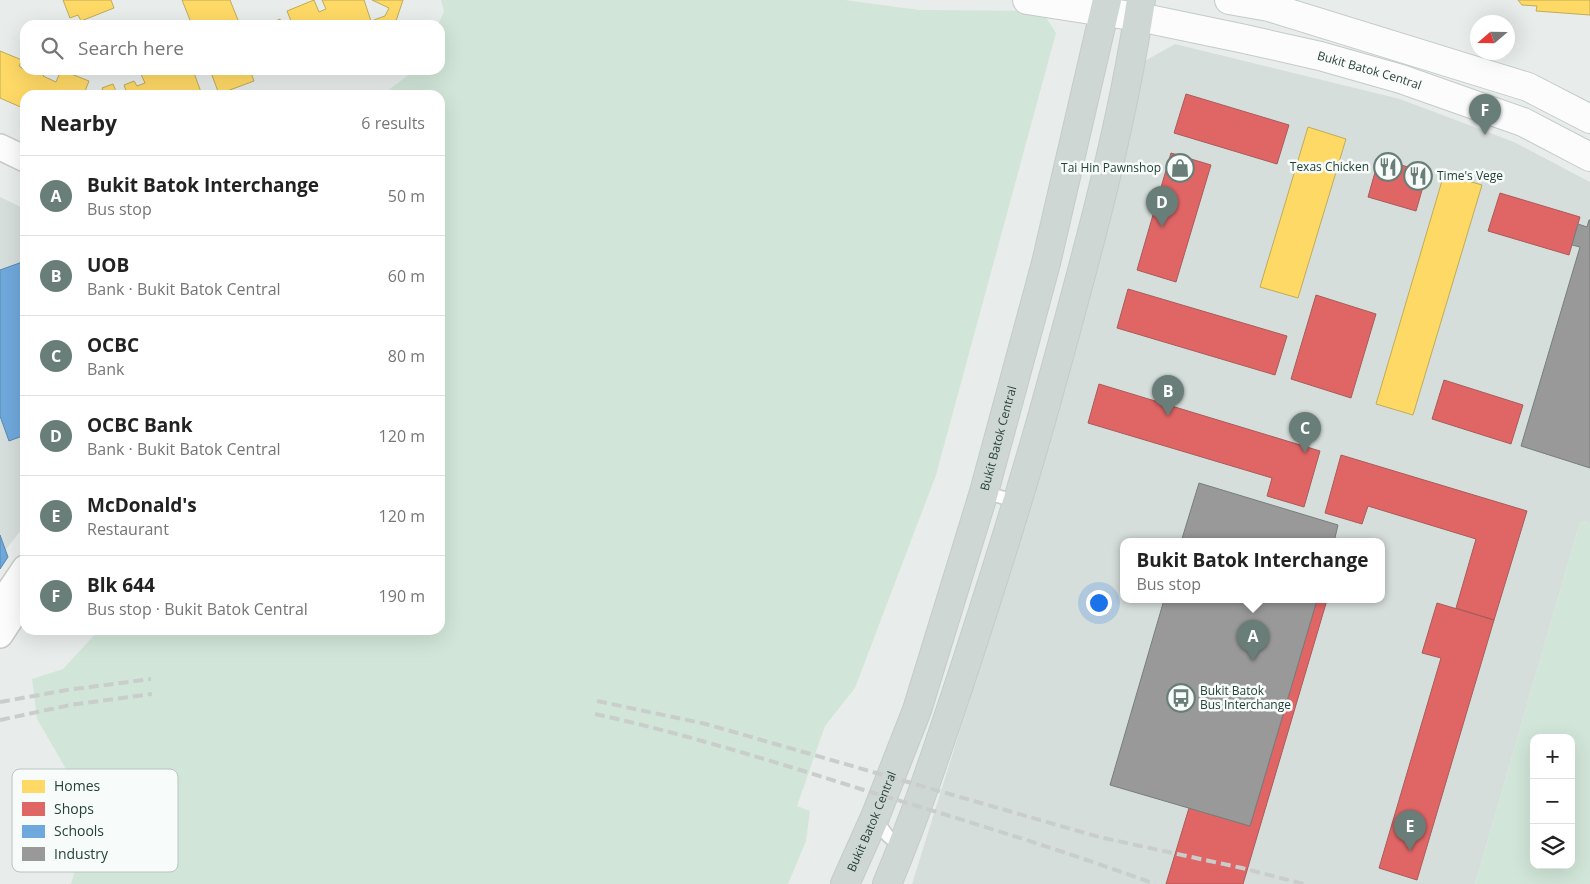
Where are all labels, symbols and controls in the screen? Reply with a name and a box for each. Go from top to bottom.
north arrow [1470,15,1515,60]
search box [20,20,445,75]
icon: search [38,34,66,62]
text: Search here [78,35,184,61]
street label: Bukit Batok Central [1315,47,1424,94]
pin: F [1469,94,1501,135]
text: Nearby [40,109,117,137]
text: 6 results [361,112,425,134]
restaurant icon: Texas Chicken [1373,152,1403,182]
shop icon: Tai Hin Pawnshop [1165,153,1195,183]
place label: Texas Chicken [1290,158,1369,175]
place label: Tai Hin Pawnshop [1061,159,1161,176]
restaurant icon: Time's Vege [1403,161,1433,191]
place label: Time's Vege [1437,167,1503,184]
text: Bukit Batok Interchange [87,172,319,198]
text: A [50,185,62,207]
text: 50 m [388,185,425,207]
pin: D [1146,186,1178,227]
text: Bus stop [87,198,152,220]
text: UOB [87,252,129,278]
text: B [51,265,61,287]
text: 60 m [388,265,425,287]
text: Bank · Bukit Batok Central [87,278,281,300]
text: OCBC [87,332,139,358]
text: C [51,345,61,367]
text: 80 m [388,345,425,367]
text: Bank [87,358,124,380]
pin: B [1152,375,1184,416]
street label: Bukit Batok Central [976,384,1020,492]
text: OCBC Bank [87,412,193,438]
pin: C [1289,412,1321,453]
text: D [50,425,62,447]
text: 120 m [379,425,425,447]
text: Bank · Bukit Batok Central [87,438,281,460]
text: McDonald's [87,492,197,518]
text: E [52,505,60,527]
text: 120 m [379,505,425,527]
text: Restaurant [87,518,169,540]
popup [1120,538,1385,603]
text: Bukit Batok Interchange [1136,547,1369,573]
text: Blk 644 [87,572,155,598]
text: Bus stop [1136,573,1201,595]
text: F [52,585,60,607]
text: 190 m [379,585,425,607]
your location [1086,590,1112,616]
text: Bus stop · Bukit Batok Central [87,598,308,620]
pin: A [1237,620,1269,661]
place label: Bukit Batok Bus Interchange [1200,682,1291,713]
bus stop icon: Bukit Batok Bus Interchange [1166,683,1196,713]
map controls [1530,734,1575,869]
button: + [1530,734,1575,779]
legend [12,769,178,872]
street label: Bukit Batok Central [843,769,900,874]
text: Homes [54,776,101,795]
button: − [1530,779,1575,824]
text: Shops [54,799,94,818]
pin: E [1394,810,1426,851]
text: Schools [54,821,104,840]
button: layers [1530,824,1575,869]
text: Industry [54,844,109,863]

